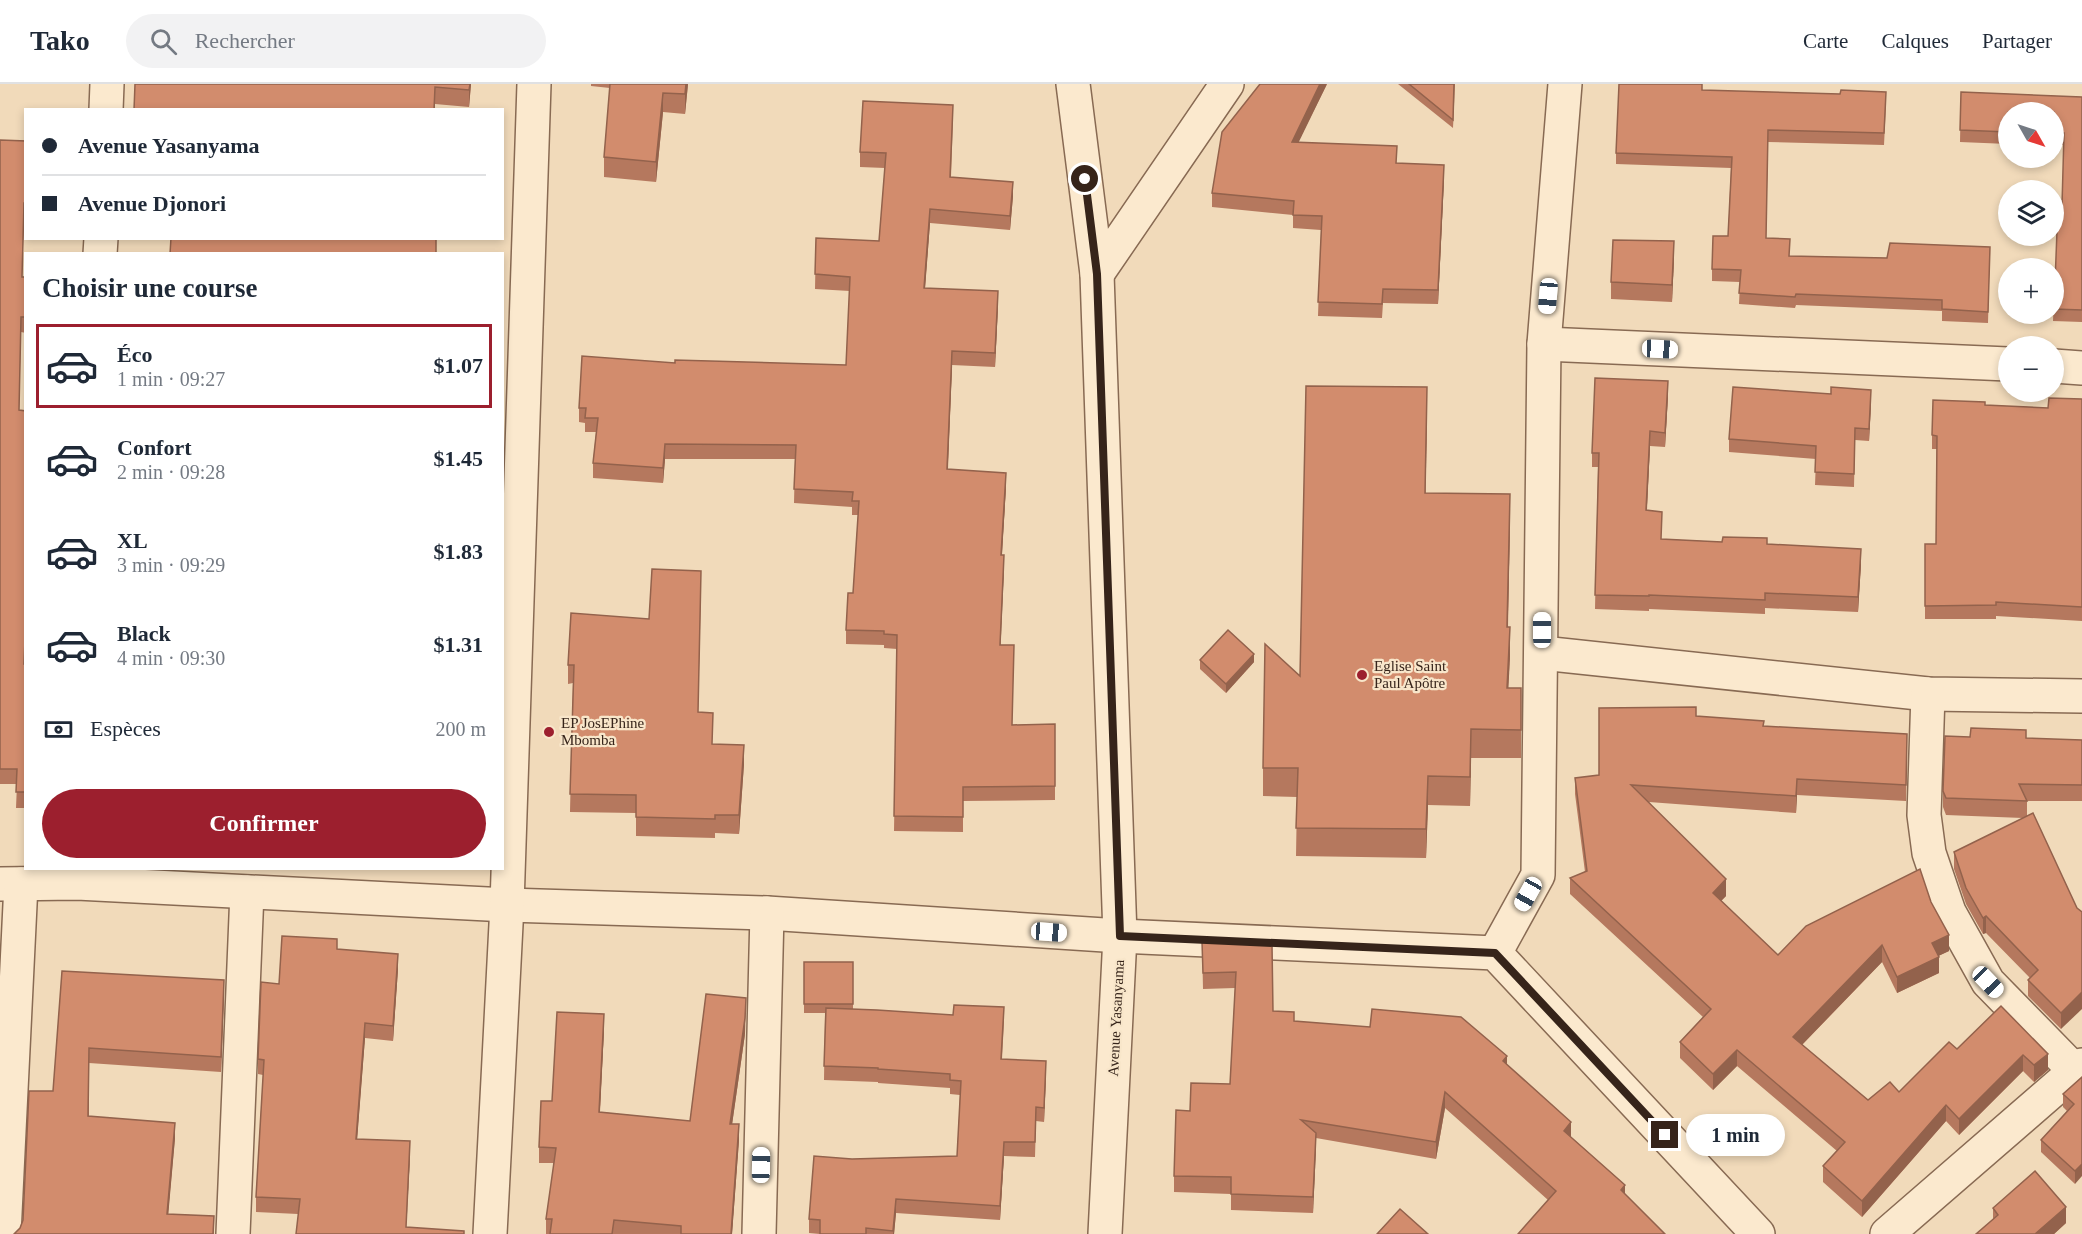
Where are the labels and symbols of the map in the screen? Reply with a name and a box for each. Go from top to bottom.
north arrow [1998,102,2064,168]
route start [1071,165,1098,192]
car [1537,277,1559,315]
car [1642,339,1678,359]
car [1533,612,1551,648]
place label: Eglise Saint Paul Apôtre [1374,658,1447,691]
marker: Eglise Saint Paul Apôtre [1355,668,1369,682]
place label: EP JosEPhine Mbomba [561,715,645,748]
marker: EP JosEPhine Mbomba [542,725,556,739]
car [1511,874,1545,914]
car [1030,922,1068,942]
street label: Avenue Yasanyama [1105,959,1127,1077]
car [1969,963,2007,1001]
callout: 1 min [1686,1114,1785,1156]
route end [1651,1121,1678,1148]
car [752,1147,770,1183]

